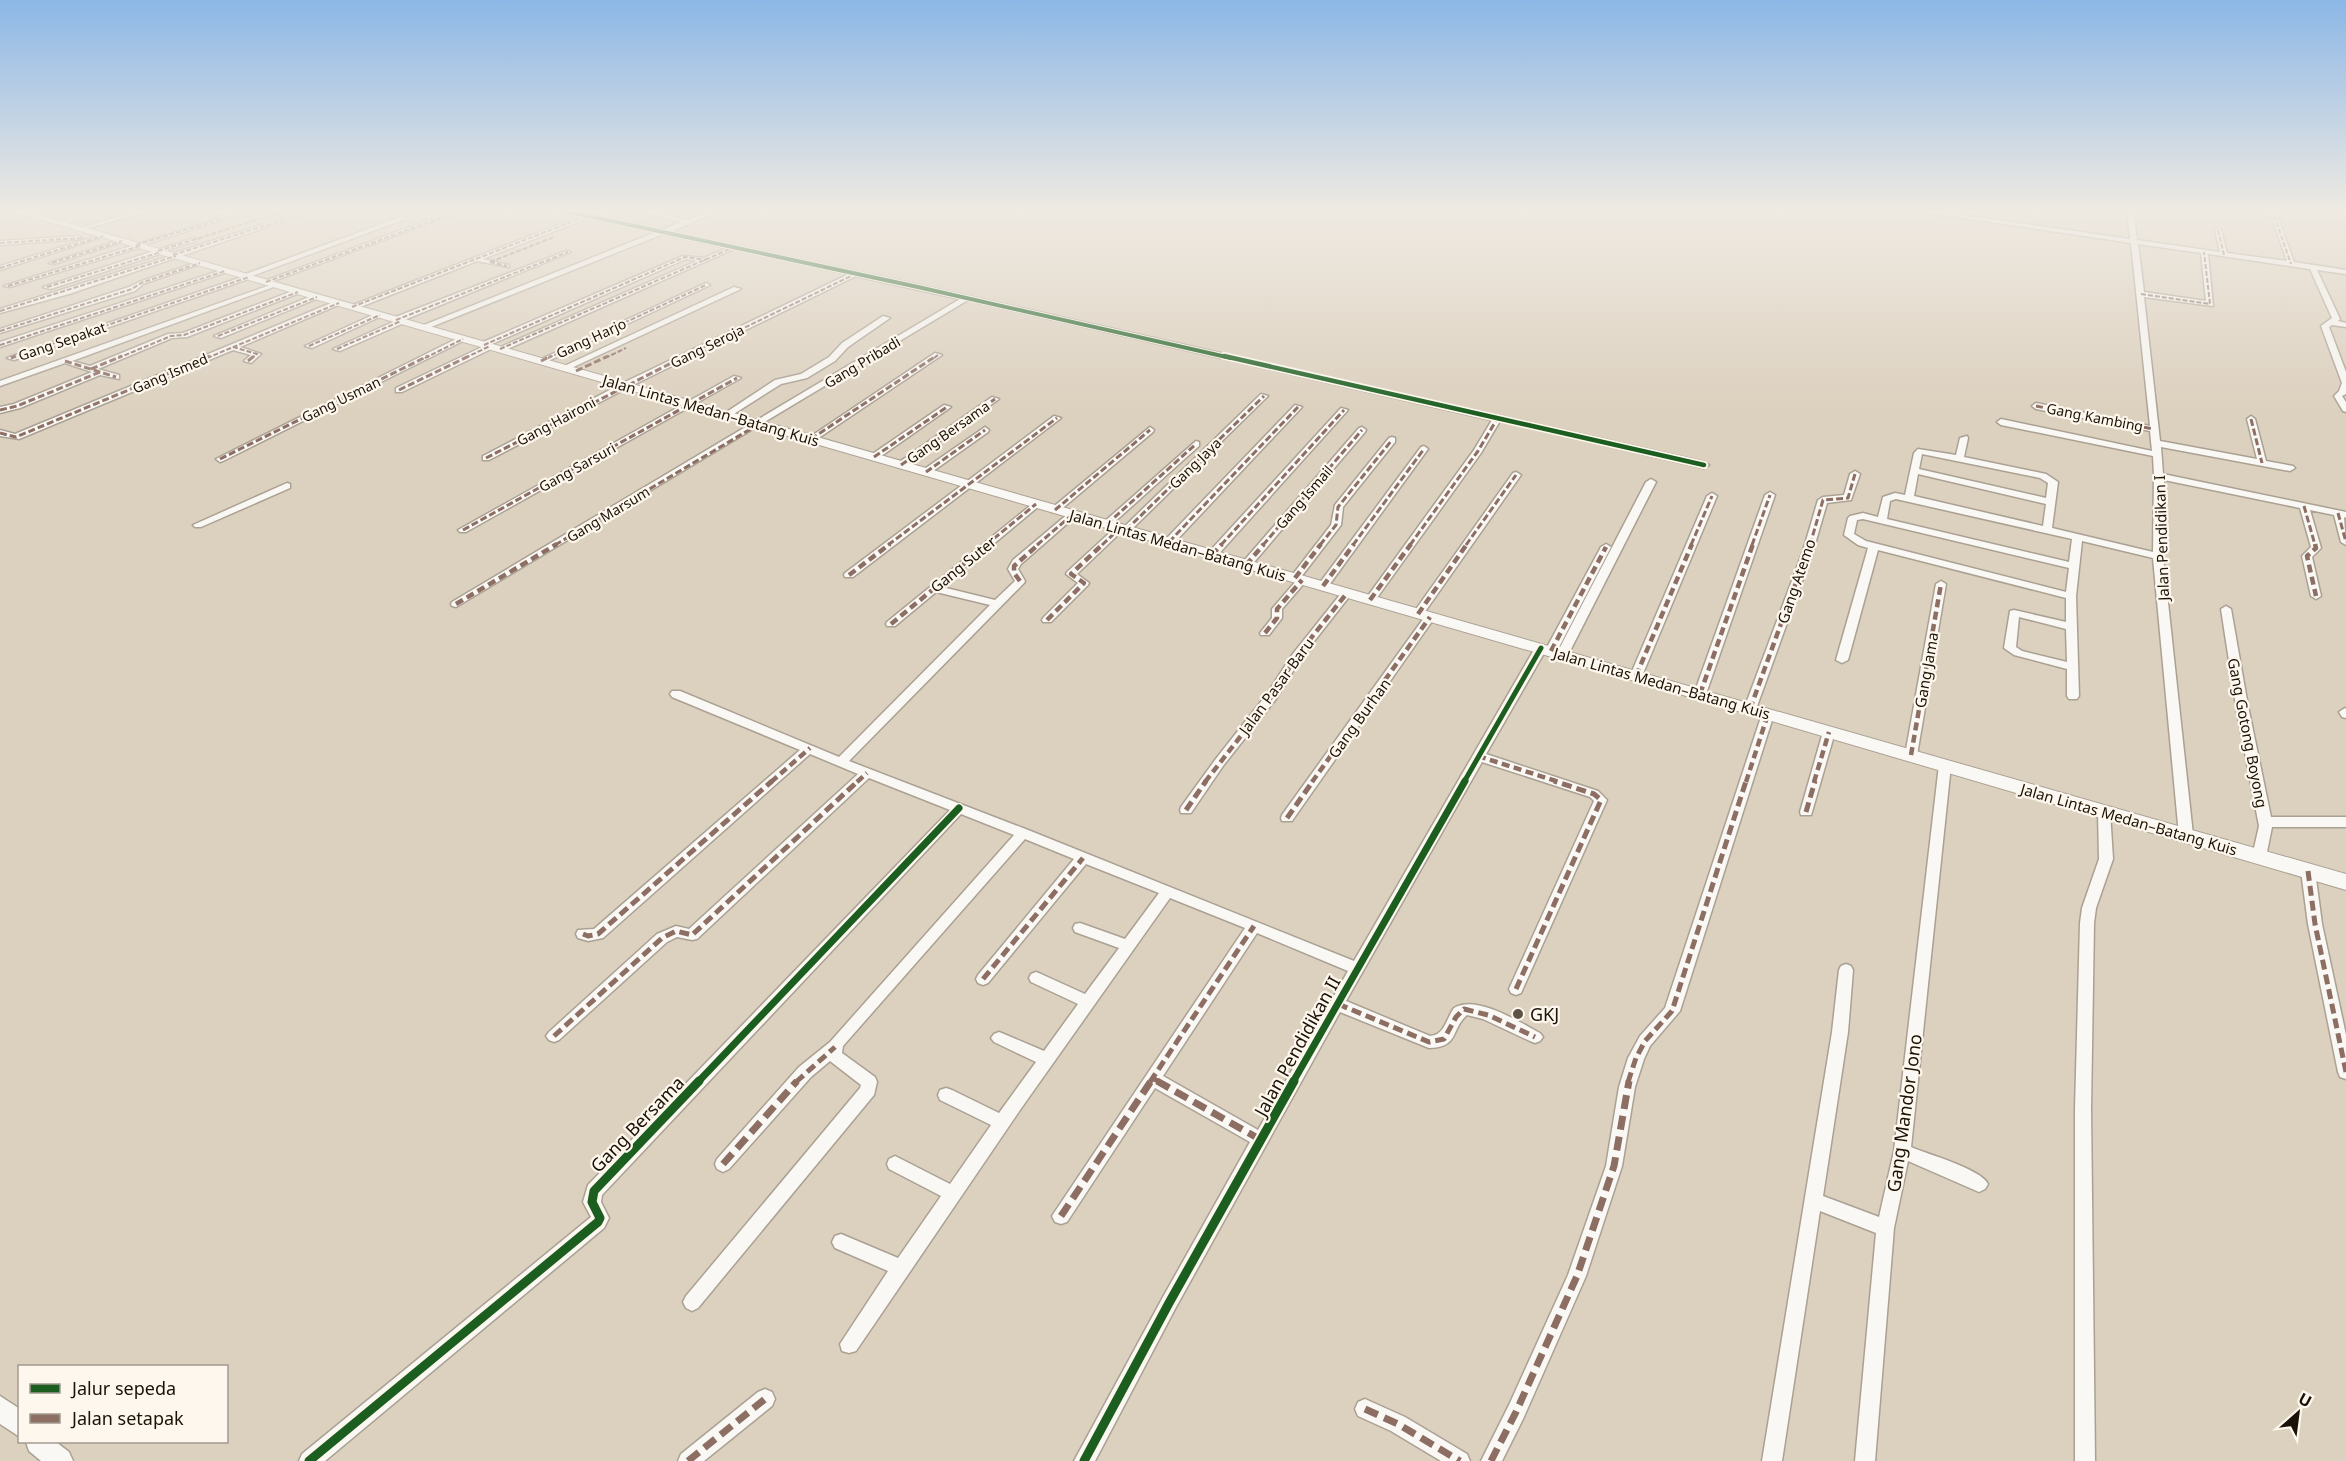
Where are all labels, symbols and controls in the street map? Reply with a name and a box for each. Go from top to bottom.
street label: Gang Harjo [553,314,629,362]
street label: Gang Sepakat [16,317,108,365]
street label: Gang Seroja [667,320,747,372]
street label: Gang Pribadi [820,332,904,392]
street label: Gang Ismed [129,349,211,397]
street label: Jalan Lintas Medan–Batang Kuis [598,369,822,451]
street label: Gang Usman [298,372,384,426]
street label: Gang Haironi [513,392,599,450]
street label: Gang Bersama [903,396,993,468]
street label: Gang Kambing [2045,398,2145,436]
street label: Gang Jaya [1165,433,1225,493]
street label: Gang Sarsuri [535,438,619,496]
street label: Gang Ismail [1271,461,1337,533]
street label: Jalan Pendidikan I [2149,475,2173,603]
street label: Gang Marsum [563,482,653,546]
street label: Jalan Lintas Medan–Batang Kuis [1065,504,1289,586]
street label: Gang Suter [926,531,1000,597]
street label: Gang Atemo [1772,536,1820,626]
street label: Gang Jama [1909,631,1943,709]
street label: Jalan Pasar Baru [1233,634,1318,740]
street label: Jalan Lintas Medan–Batang Kuis [1549,642,1773,724]
street label: Gang Gotong Boyong [2224,656,2272,810]
street label: Gang Burhan [1323,674,1395,762]
street label: Jalan Lintas Medan–Batang Kuis [2016,778,2240,860]
street label: Jalan Pendidikan II [1248,972,1346,1122]
place label: GKJ [1530,1002,1559,1026]
marker: GKJ [1511,1007,1525,1021]
street label: Gang Mandor Jono [1881,1032,1927,1194]
street label: Gang Bersama [585,1071,689,1177]
legend [18,1365,228,1443]
text: Jalur sepeda [70,1376,176,1400]
north arrow [2268,1383,2328,1443]
text: U [2295,1387,2316,1412]
text: Jalan setapak [70,1406,184,1430]

